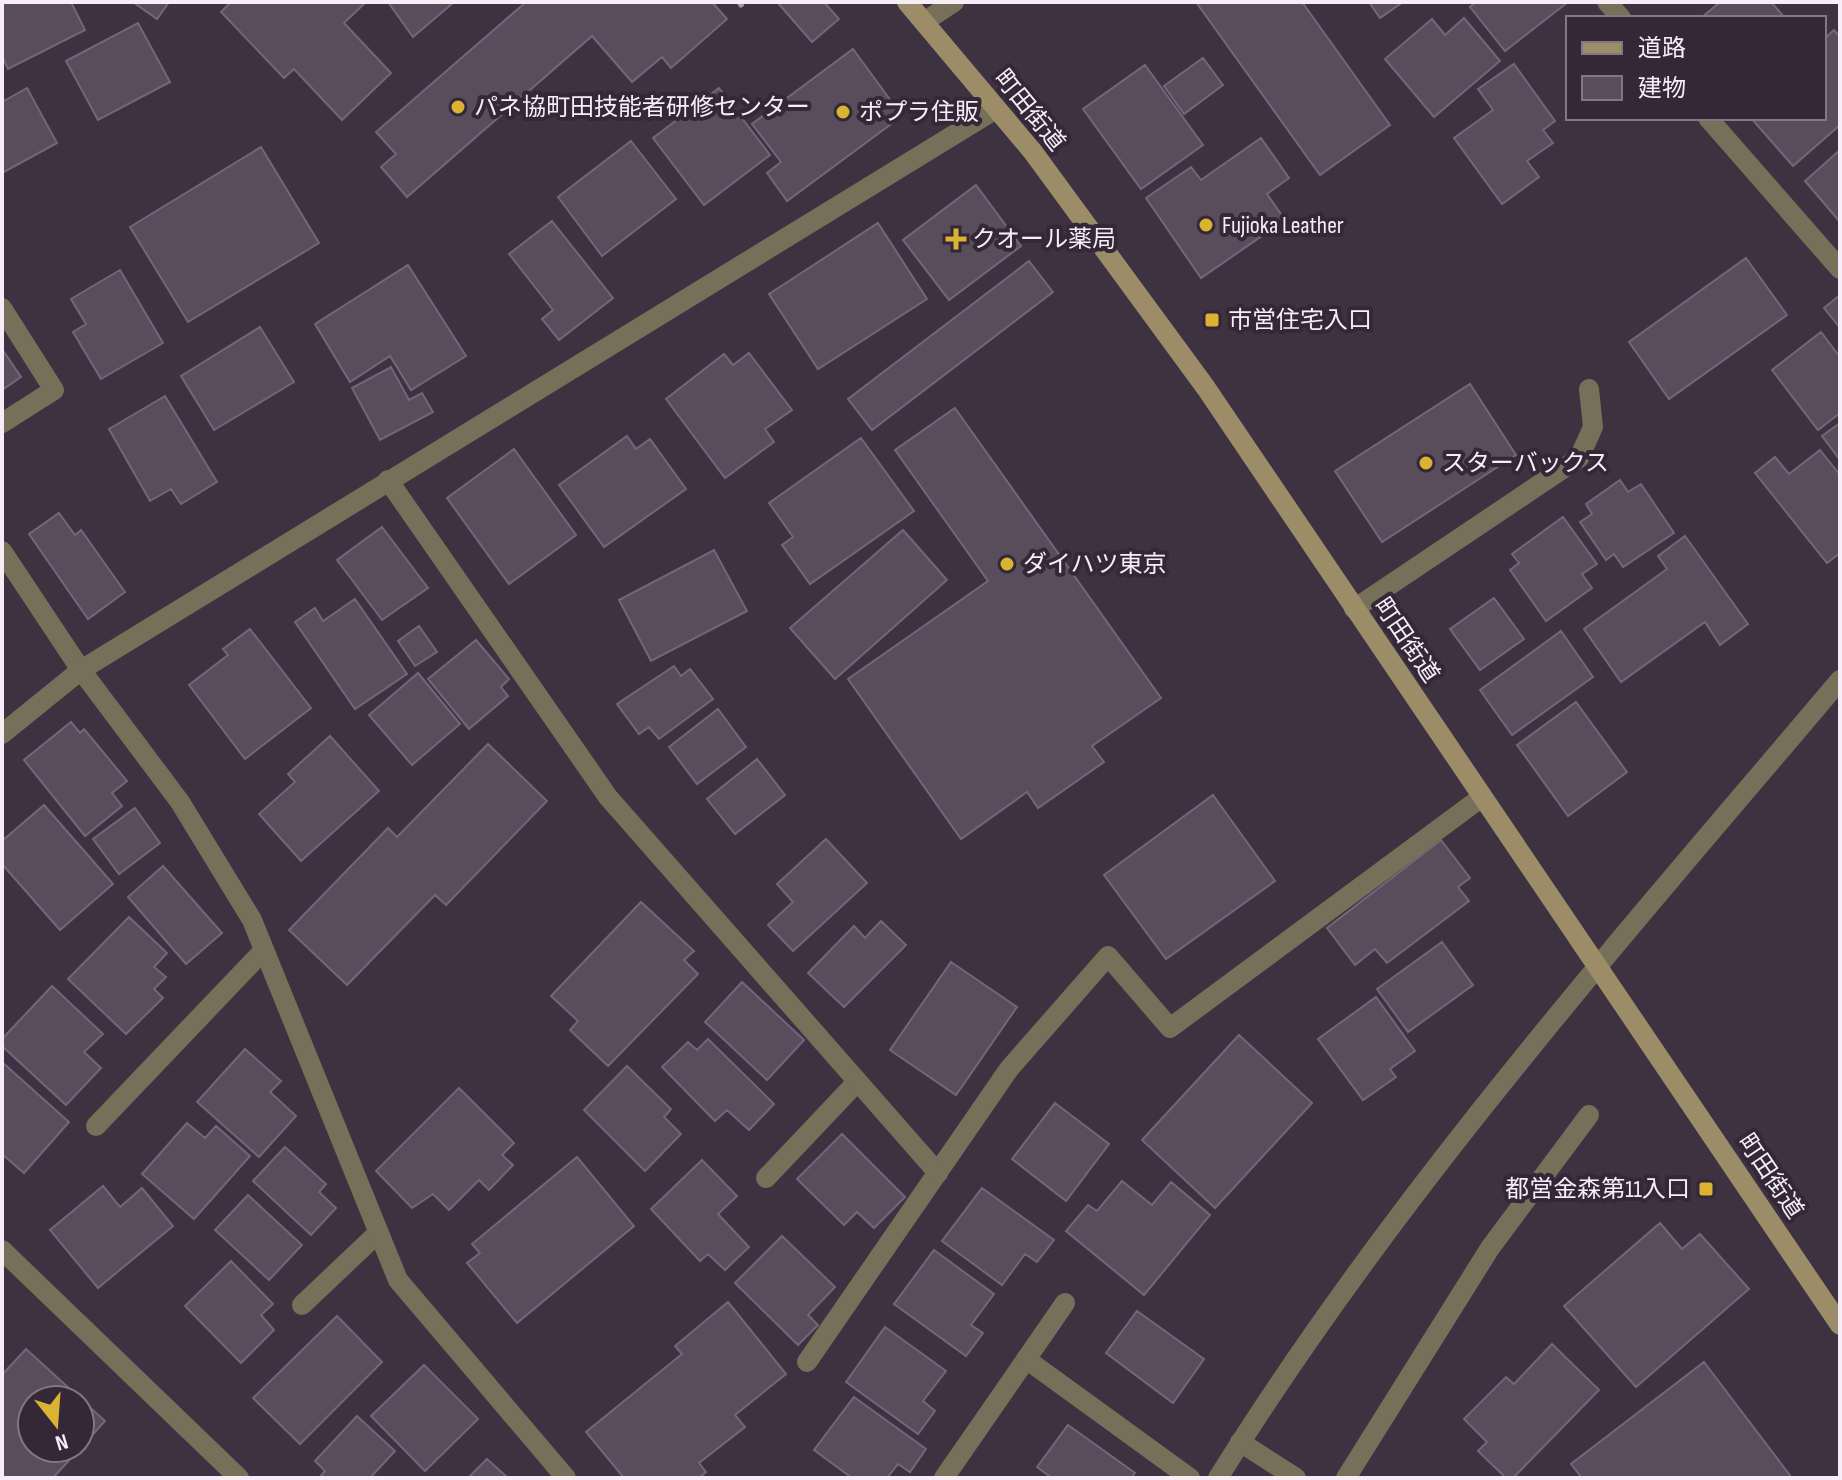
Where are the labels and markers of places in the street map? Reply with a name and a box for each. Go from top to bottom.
place label: パネ協町田技能者研修センター [474,93,810,122]
marker: パネ協町田技能者研修センター [449,98,467,116]
place label: ポプラ住販 [859,98,979,127]
marker: ポプラ住販 [834,103,852,121]
place label: Fujioka Leather [1222,211,1344,240]
marker: Fujioka Leather [1197,216,1215,234]
place label: クオール薬局 [972,225,1116,254]
marker: クオール薬局 [947,230,965,248]
place label: 市営住宅入口 [1228,306,1372,335]
marker: 市営住宅入口 [1203,311,1221,329]
place label: スターバックス [1442,449,1609,478]
marker: スターバックス [1417,454,1435,472]
place label: ダイハツ東京 [1023,550,1167,579]
marker: ダイハツ東京 [998,555,1016,573]
place label: 都営金森第11入口 [1505,1175,1690,1204]
marker: 都営金森第11入口 [1697,1180,1715,1198]

